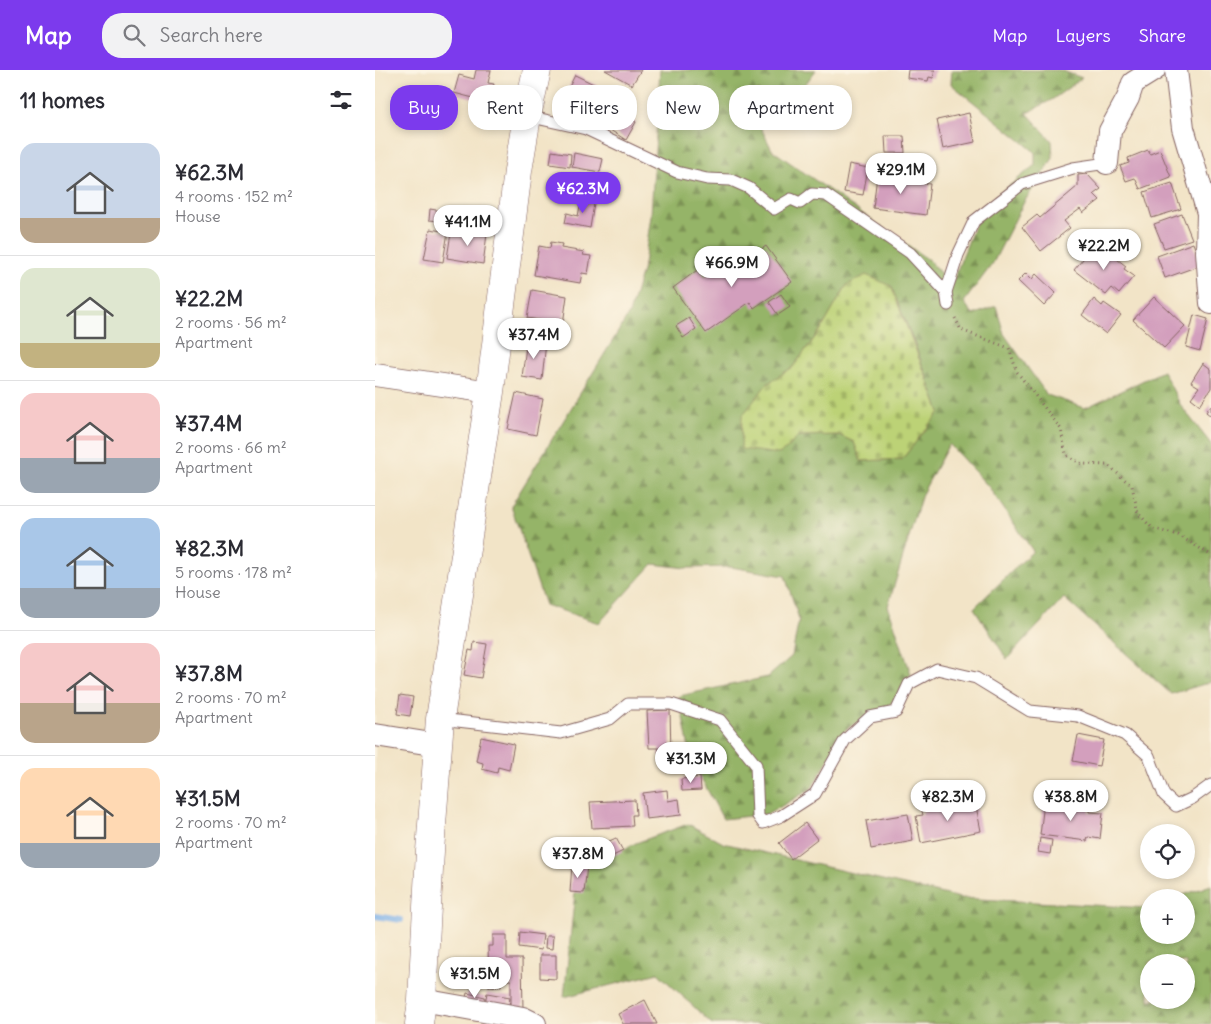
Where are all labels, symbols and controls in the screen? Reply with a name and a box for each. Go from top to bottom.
search box [102,13,452,58]
text: Map [25,20,72,50]
icon: search [120,21,148,49]
text: Search here [160,23,263,47]
text: Map [992,24,1027,47]
text: Layers [1055,24,1111,47]
text: Share [1139,24,1186,47]
chip: Buy [390,85,458,130]
chip: Rent [468,85,542,130]
chip: Filters [552,85,637,130]
chip: New [647,85,719,130]
chip: Apartment [729,85,852,130]
icon: filters [327,86,355,114]
text: 11 homes [20,87,105,114]
pin: ¥29.1M [860,152,942,195]
text: ¥62.3M [175,159,244,186]
text: ¥29.1M [876,159,926,179]
icon: home [60,163,120,223]
pin: ¥62.3M [542,172,624,214]
text: ¥62.3M [557,178,609,198]
text: 4 rooms · 152 m² [175,186,293,206]
pin: ¥41.1M [427,204,509,247]
text: House [175,206,221,226]
text: ¥41.1M [445,211,491,231]
pin: ¥22.2M [1063,228,1145,271]
text: ¥22.2M [1078,235,1130,255]
pin: ¥66.9M [691,246,773,288]
text: ¥66.9M [705,252,759,272]
text: ¥22.2M [175,285,243,312]
icon: home [60,288,120,348]
text: 2 rooms · 56 m² [175,312,287,332]
pin: ¥37.4M [493,318,575,360]
text: ¥37.4M [508,324,560,344]
text: Apartment [175,332,253,352]
text: ¥37.4M [175,410,243,437]
icon: home [60,413,120,473]
text: 2 rooms · 66 m² [175,437,287,457]
text: Apartment [175,457,253,477]
text: ¥82.3M [175,535,244,562]
icon: home [60,538,120,598]
text: 5 rooms · 178 m² [175,562,292,582]
text: House [175,582,221,602]
text: ¥37.8M [175,660,243,687]
icon: home [60,663,120,723]
text: 2 rooms · 70 m² [175,687,287,707]
text: Apartment [175,707,253,727]
pin: ¥31.3M [650,742,732,784]
text: ¥31.3M [666,748,716,768]
pin: ¥82.3M [907,780,989,822]
pin: ¥38.8M [1030,780,1112,822]
text: ¥31.5M [175,785,241,812]
text: ¥82.3M [922,786,974,806]
text: ¥38.8M [1044,786,1098,806]
icon: home [60,788,120,848]
text: 2 rooms · 70 m² [175,812,287,832]
map controls [1140,824,1195,1009]
button: locate [1140,824,1195,879]
text: Apartment [175,832,253,852]
pin: ¥37.8M [537,836,619,879]
text: ¥37.8M [552,843,604,863]
button: + [1140,889,1195,944]
button: − [1140,954,1195,1009]
pin: ¥31.5M [434,956,516,999]
text: ¥31.5M [450,963,500,983]

